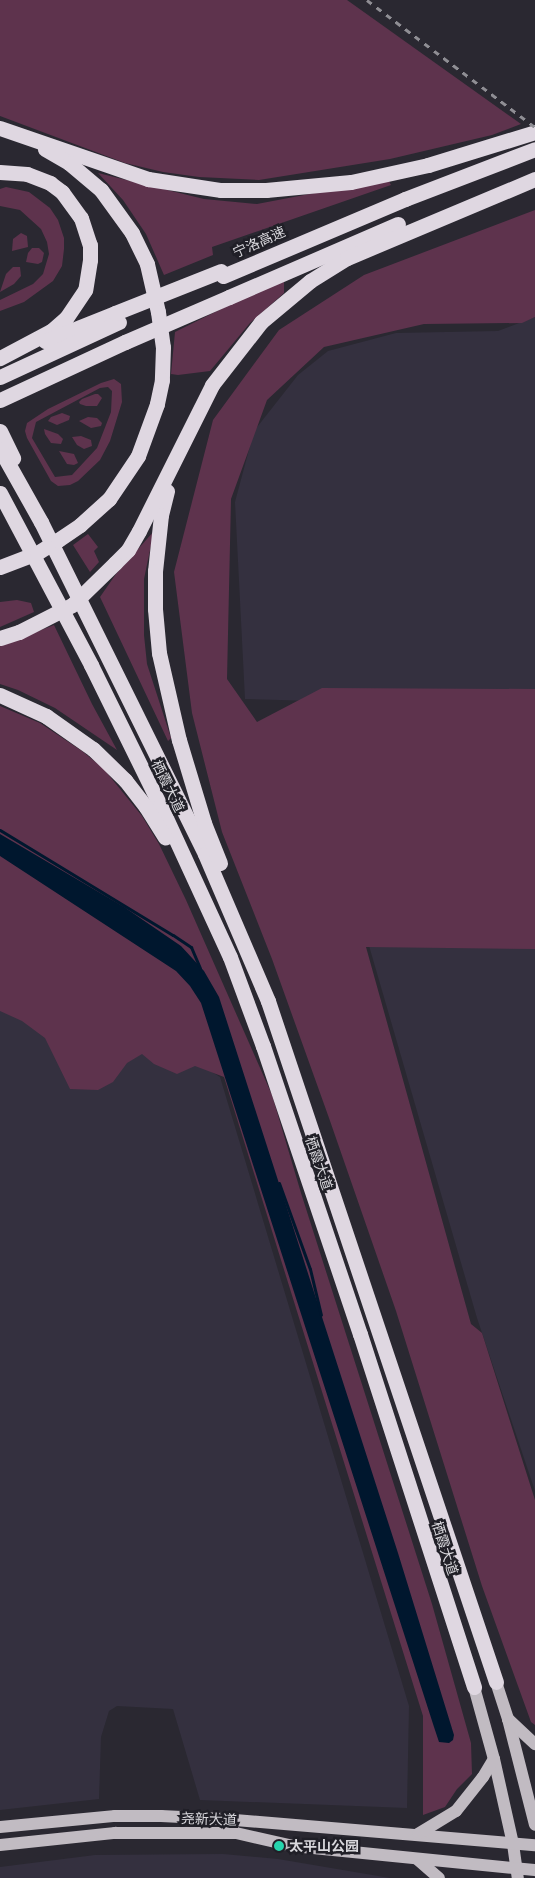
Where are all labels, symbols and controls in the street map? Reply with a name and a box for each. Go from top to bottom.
street label: 宁洛高速 [230,223,288,261]
street label: 栖霞大道 [148,757,188,815]
street label: 栖霞大道 [302,1134,336,1192]
street label: 栖霞大道 [428,1519,462,1577]
street label: 尧新大道 [181,1810,237,1828]
place label: 太平山公园 [289,1838,359,1854]
marker: 太平山公园 [273,1840,285,1852]

